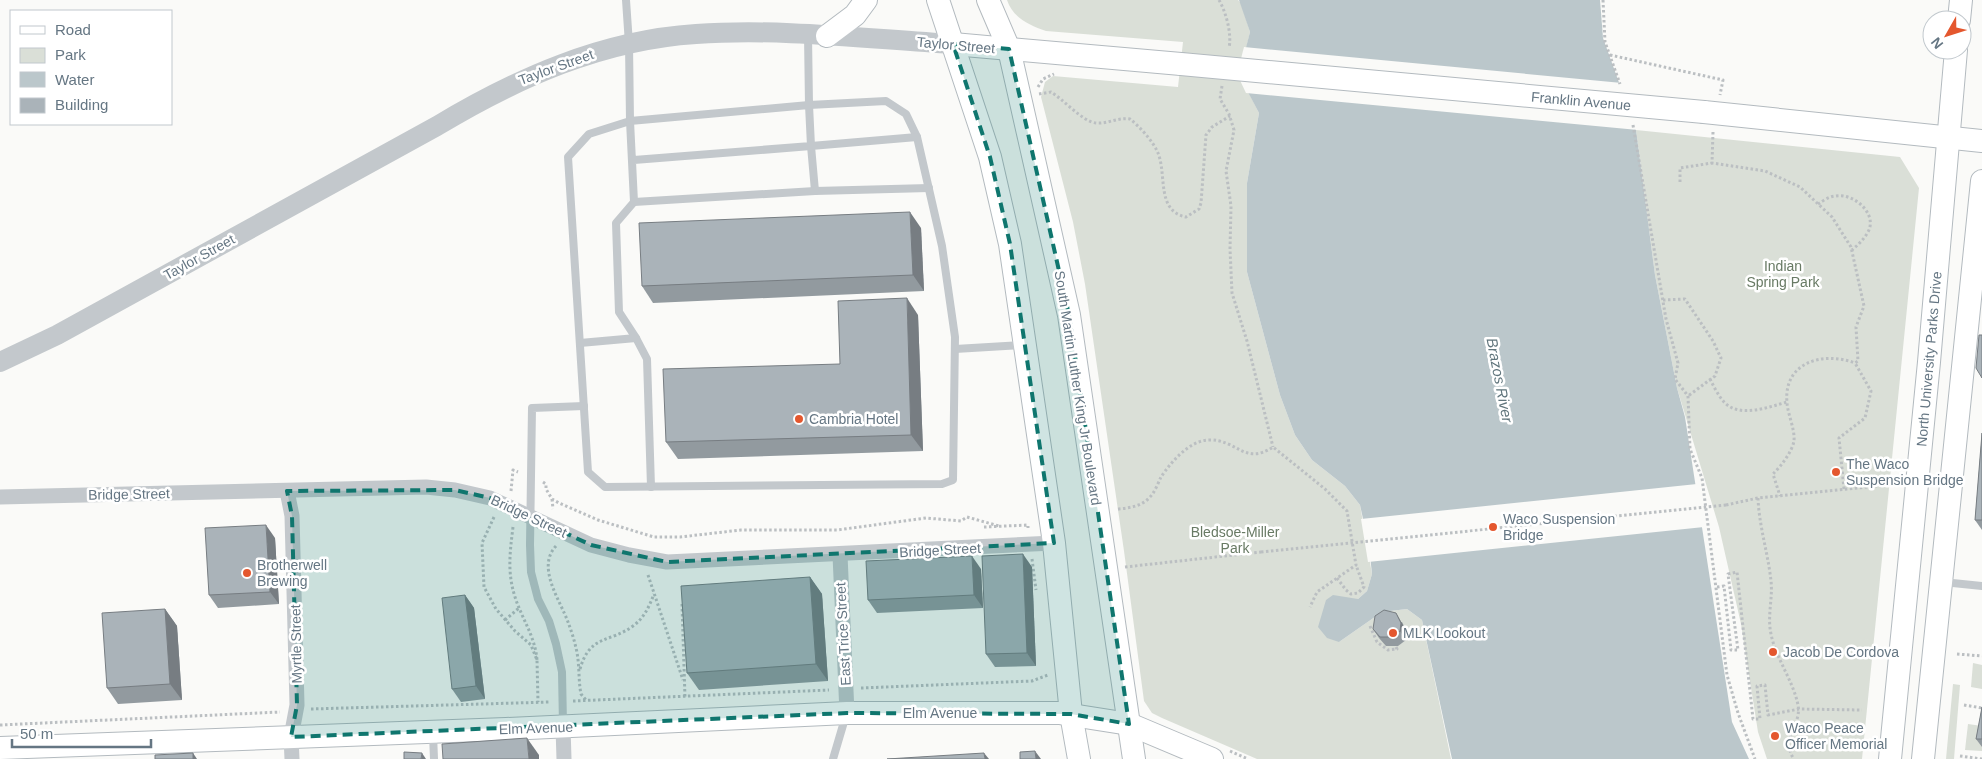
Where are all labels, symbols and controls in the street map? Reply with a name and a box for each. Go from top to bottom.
legend [10,10,172,125]
north arrow [1922,10,1972,60]
text: Road [55,21,91,38]
street label: Taylor Street [916,34,996,56]
text: N [1927,34,1946,52]
text: Park [55,46,86,63]
street label: Taylor Street [516,46,596,88]
text: Water [55,71,94,88]
street label: Franklin Avenue [1530,89,1632,113]
text: Building [55,96,108,113]
street label: Taylor Street [161,231,237,283]
park label: Indian Spring Park [1746,258,1821,290]
street label: South Martin Luther King Jr Boulevard [1052,270,1104,506]
street label: North University Parks Drive [1913,271,1945,447]
water label: Brazos River [1483,336,1517,425]
place label: Cambria Hotel [809,411,898,427]
marker: Cambria Hotel [793,413,805,425]
place label: The Waco Suspension Bridge [1846,456,1964,488]
marker: The Waco Suspension Bridge [1830,466,1842,478]
street label: Bridge Street [88,485,170,503]
street label: Bridge Street [489,491,570,541]
place label: Waco Suspension Bridge [1503,511,1615,543]
marker: Waco Suspension Bridge [1487,521,1499,533]
park label: Bledsoe-Miller Park [1191,524,1280,556]
street label: Bridge Street [899,540,981,560]
place label: Brotherwell Brewing [257,557,327,589]
marker: Brotherwell Brewing [241,567,253,579]
street label: East Trice Street [832,582,854,686]
street label: Myrtle Street [287,604,305,684]
place label: MLK Lookout [1403,625,1486,641]
marker: MLK Lookout [1387,627,1399,639]
place label: Jacob De Cordova [1783,644,1899,660]
marker: Jacob De Cordova [1767,646,1779,658]
street label: Elm Avenue [903,705,977,721]
scale bar [12,716,151,748]
street label: Elm Avenue [499,719,574,737]
place label: Waco Peace Officer Memorial [1785,720,1887,752]
text: 50 m [20,725,53,742]
marker: Waco Peace Officer Memorial [1769,730,1781,742]

